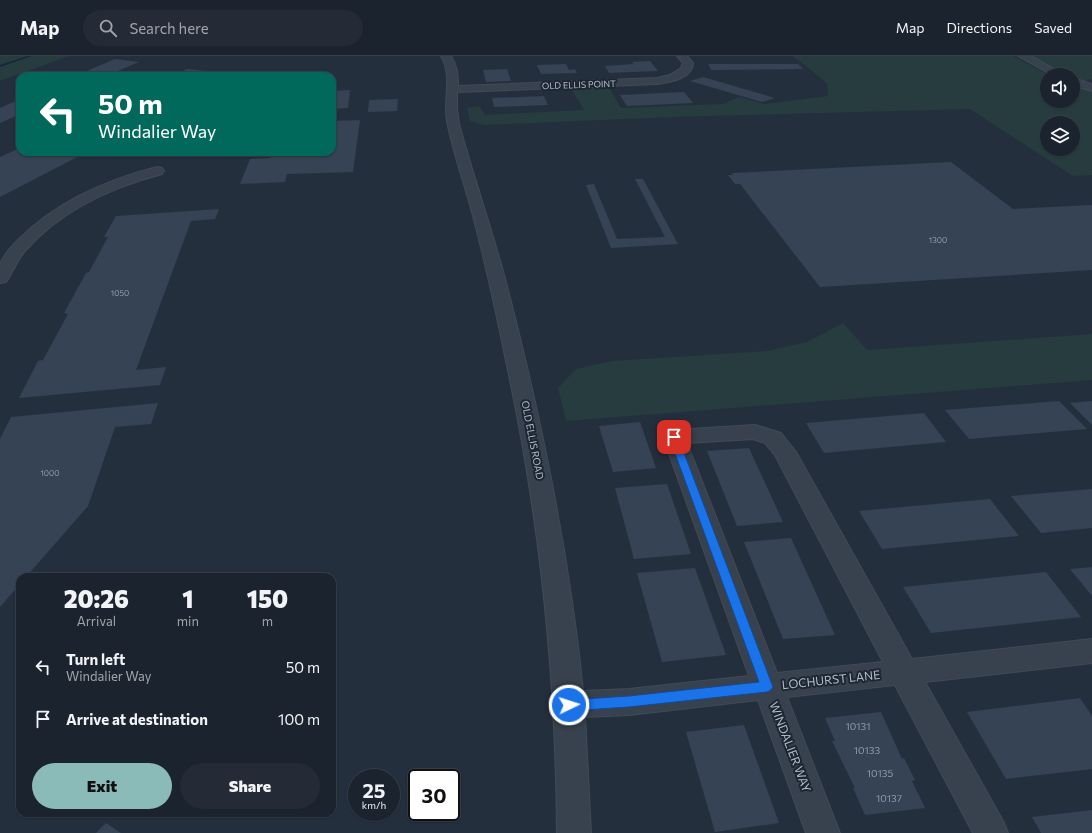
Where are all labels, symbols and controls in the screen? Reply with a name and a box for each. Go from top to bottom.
search box [83,10,363,46]
text: Map [20,16,59,39]
icon: search [97,17,119,39]
text: Search here [129,19,209,37]
text: Map [896,19,925,36]
text: Directions [947,19,1012,36]
text: Saved [1034,19,1072,36]
map controls [1040,68,1080,156]
button: sound [1040,68,1080,108]
street label: OLD ELLIS POINT [542,78,616,91]
text: 50 m [98,86,163,120]
icon: left [32,88,84,140]
button: layers [1040,116,1080,156]
text: Windalier Way [98,120,216,142]
house number: 1300 [929,235,947,245]
house number: 1050 [111,288,129,298]
street label: OLD ELLIS ROAD [519,400,547,480]
pin [657,420,691,454]
icon: arrive [663,426,685,448]
house number: 1000 [40,468,60,478]
text: 20:26 [64,584,129,613]
text: 1 [182,584,193,613]
text: 150 [247,584,288,613]
text: Arrival [77,613,116,629]
text: min [177,613,199,629]
text: m [262,613,273,629]
text: Turn left [66,650,125,668]
icon: left [32,656,54,678]
text: 50 m [286,658,320,676]
street label: LOCHURST LANE [781,667,881,691]
text: Windalier Way [66,668,152,684]
position arrow [548,684,590,726]
street label: WINDALIER WAY [767,700,815,794]
icon: arrive [32,708,54,730]
text: Arrive at destination [66,710,208,728]
text: 100 m [278,710,320,728]
house number: 10131 [845,720,871,732]
house number: 10133 [854,744,881,756]
button: Exit [32,763,172,809]
button: Share [180,763,320,809]
house number: 10135 [867,767,894,779]
speed limit sign: 30 [408,769,460,821]
text: 25 [362,778,386,802]
house number: 10137 [876,792,902,804]
text: km/h [362,799,386,811]

